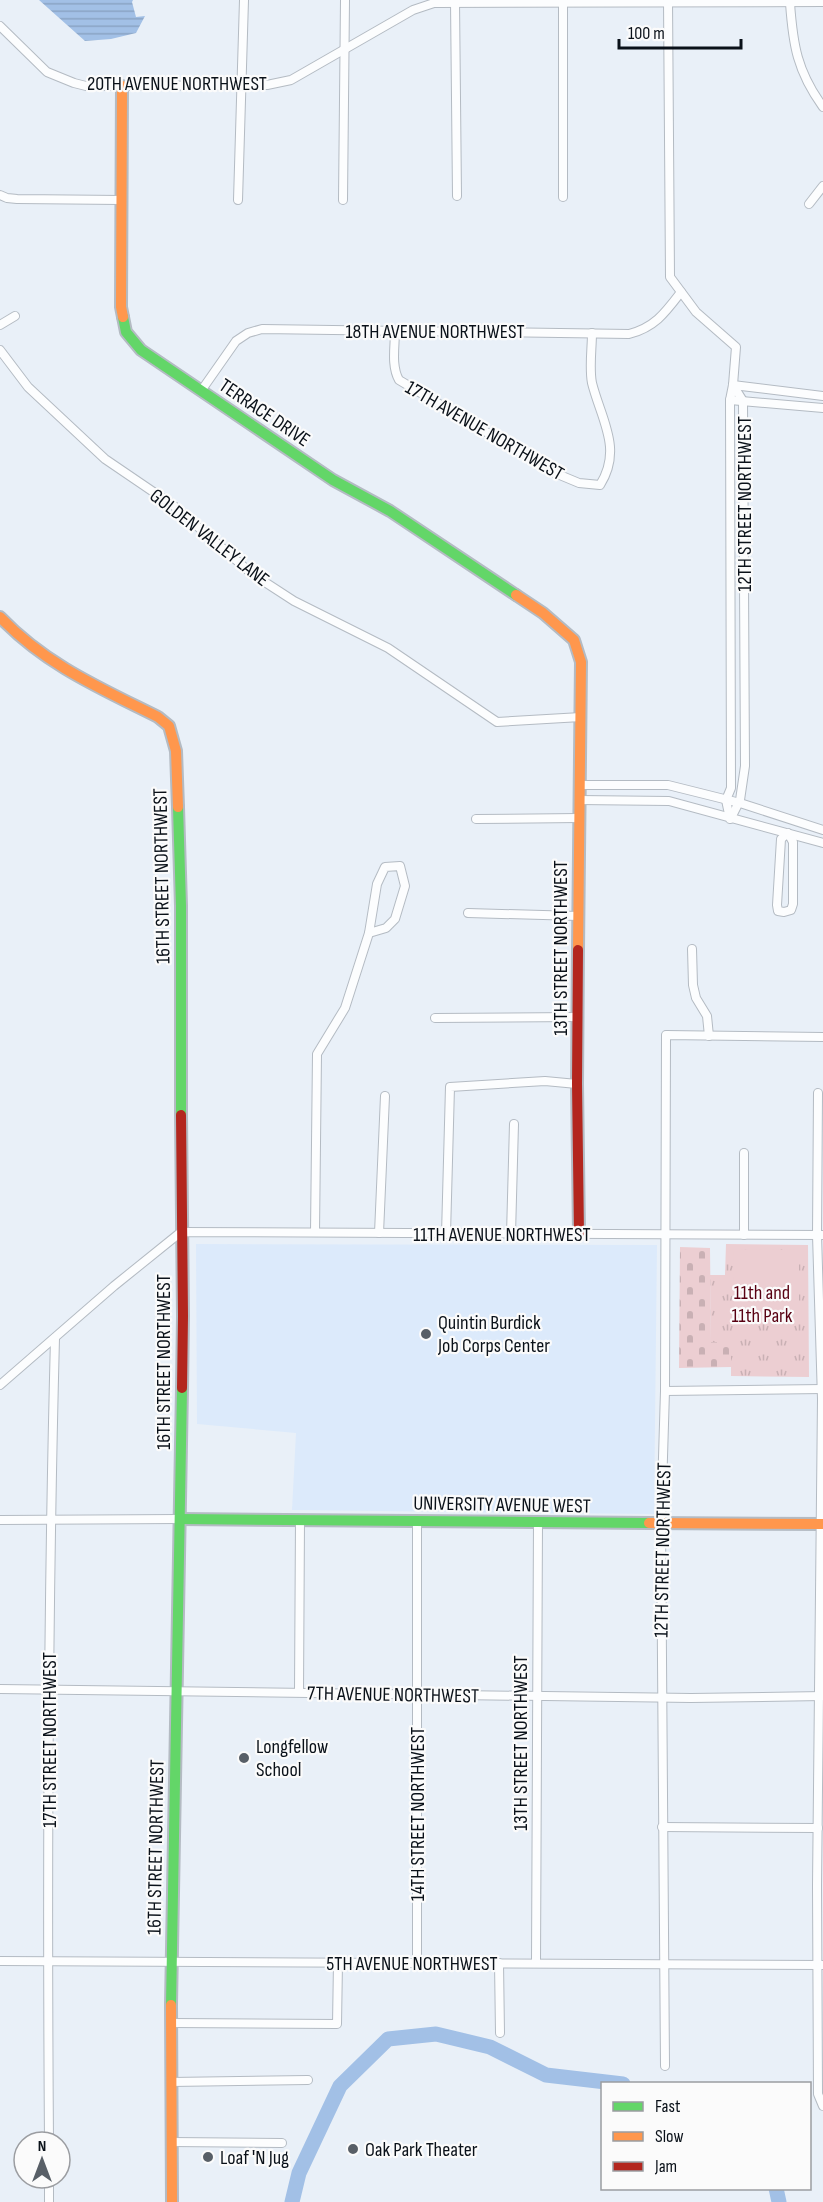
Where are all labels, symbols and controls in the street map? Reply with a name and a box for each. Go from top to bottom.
scale bar [619,12,740,50]
text: 100 m [628,23,665,44]
street label: 20TH AVENUE NORTHWEST [87,72,267,96]
street label: 18TH AVENUE NORTHWEST [345,320,525,344]
street label: TERRACE DRIVE [214,374,314,452]
street label: 17TH AVENUE NORTHWEST [401,376,568,486]
street label: 12TH STREET NORTHWEST [733,416,757,592]
street label: GOLDEN VALLEY LANE [145,484,274,592]
street label: 16TH STREET NORTHWEST [148,788,176,964]
street label: 13TH STREET NORTHWEST [549,860,573,1036]
street label: 11TH AVENUE NORTHWEST [413,1223,591,1247]
street label: 16TH STREET NORTHWEST [152,1274,176,1450]
park label: 11th and 11th Park [732,1281,793,1328]
place label: Quintin Burdick Job Corps Center [437,1311,550,1358]
marker: Quintin Burdick Job Corps Center [419,1327,433,1341]
street label: 12TH STREET NORTHWEST [649,1462,677,1638]
street label: UNIVERSITY AVENUE WEST [413,1491,591,1519]
street label: 17TH STREET NORTHWEST [38,1652,62,1828]
street label: 13TH STREET NORTHWEST [509,1655,533,1831]
street label: 7TH AVENUE NORTHWEST [307,1682,479,1708]
street label: 14TH STREET NORTHWEST [406,1727,430,1901]
place label: Longfellow School [256,1735,328,1782]
marker: Longfellow School [237,1751,251,1765]
street label: 16TH STREET NORTHWEST [142,1759,170,1935]
street label: 5TH AVENUE NORTHWEST [326,1952,498,1976]
legend [601,2082,811,2190]
text: Fast [655,2096,681,2117]
text: Slow [655,2126,684,2147]
north arrow [12,2130,72,2190]
text: N [38,2137,46,2156]
place label: Oak Park Theater [365,2138,478,2162]
marker: Oak Park Theater [346,2142,360,2156]
place label: Loaf 'N Jug [220,2146,289,2170]
marker: Loaf 'N Jug [201,2150,215,2164]
text: Jam [654,2156,677,2177]

